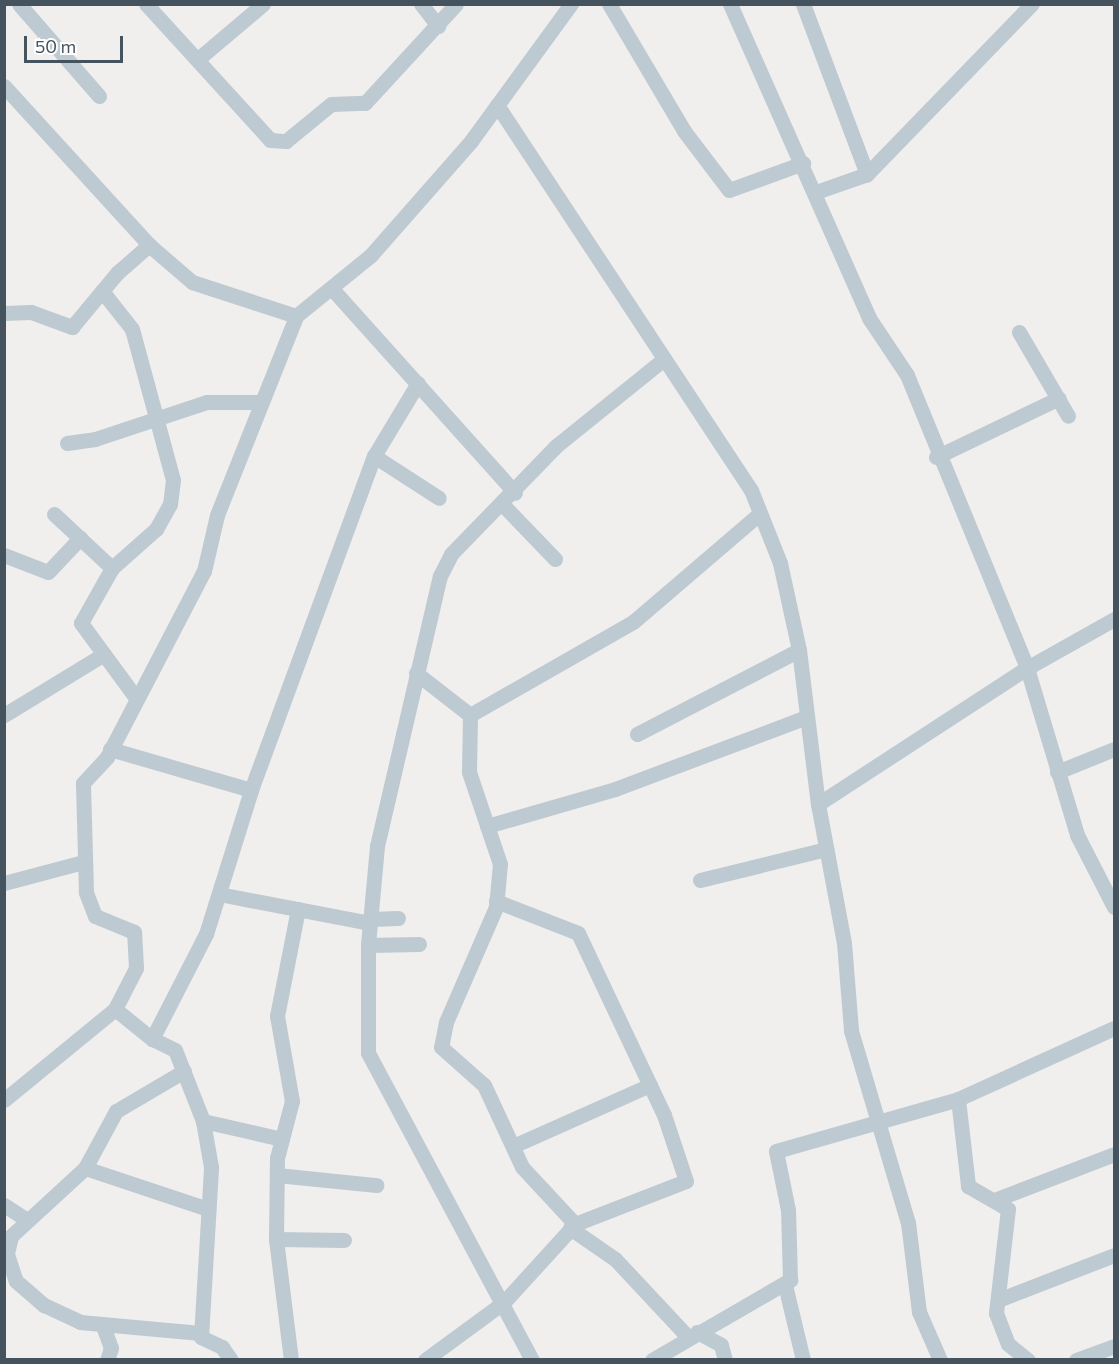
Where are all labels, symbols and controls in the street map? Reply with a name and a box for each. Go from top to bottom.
scale bar [27,24,126,62]
text: 50 m [35,35,76,57]

